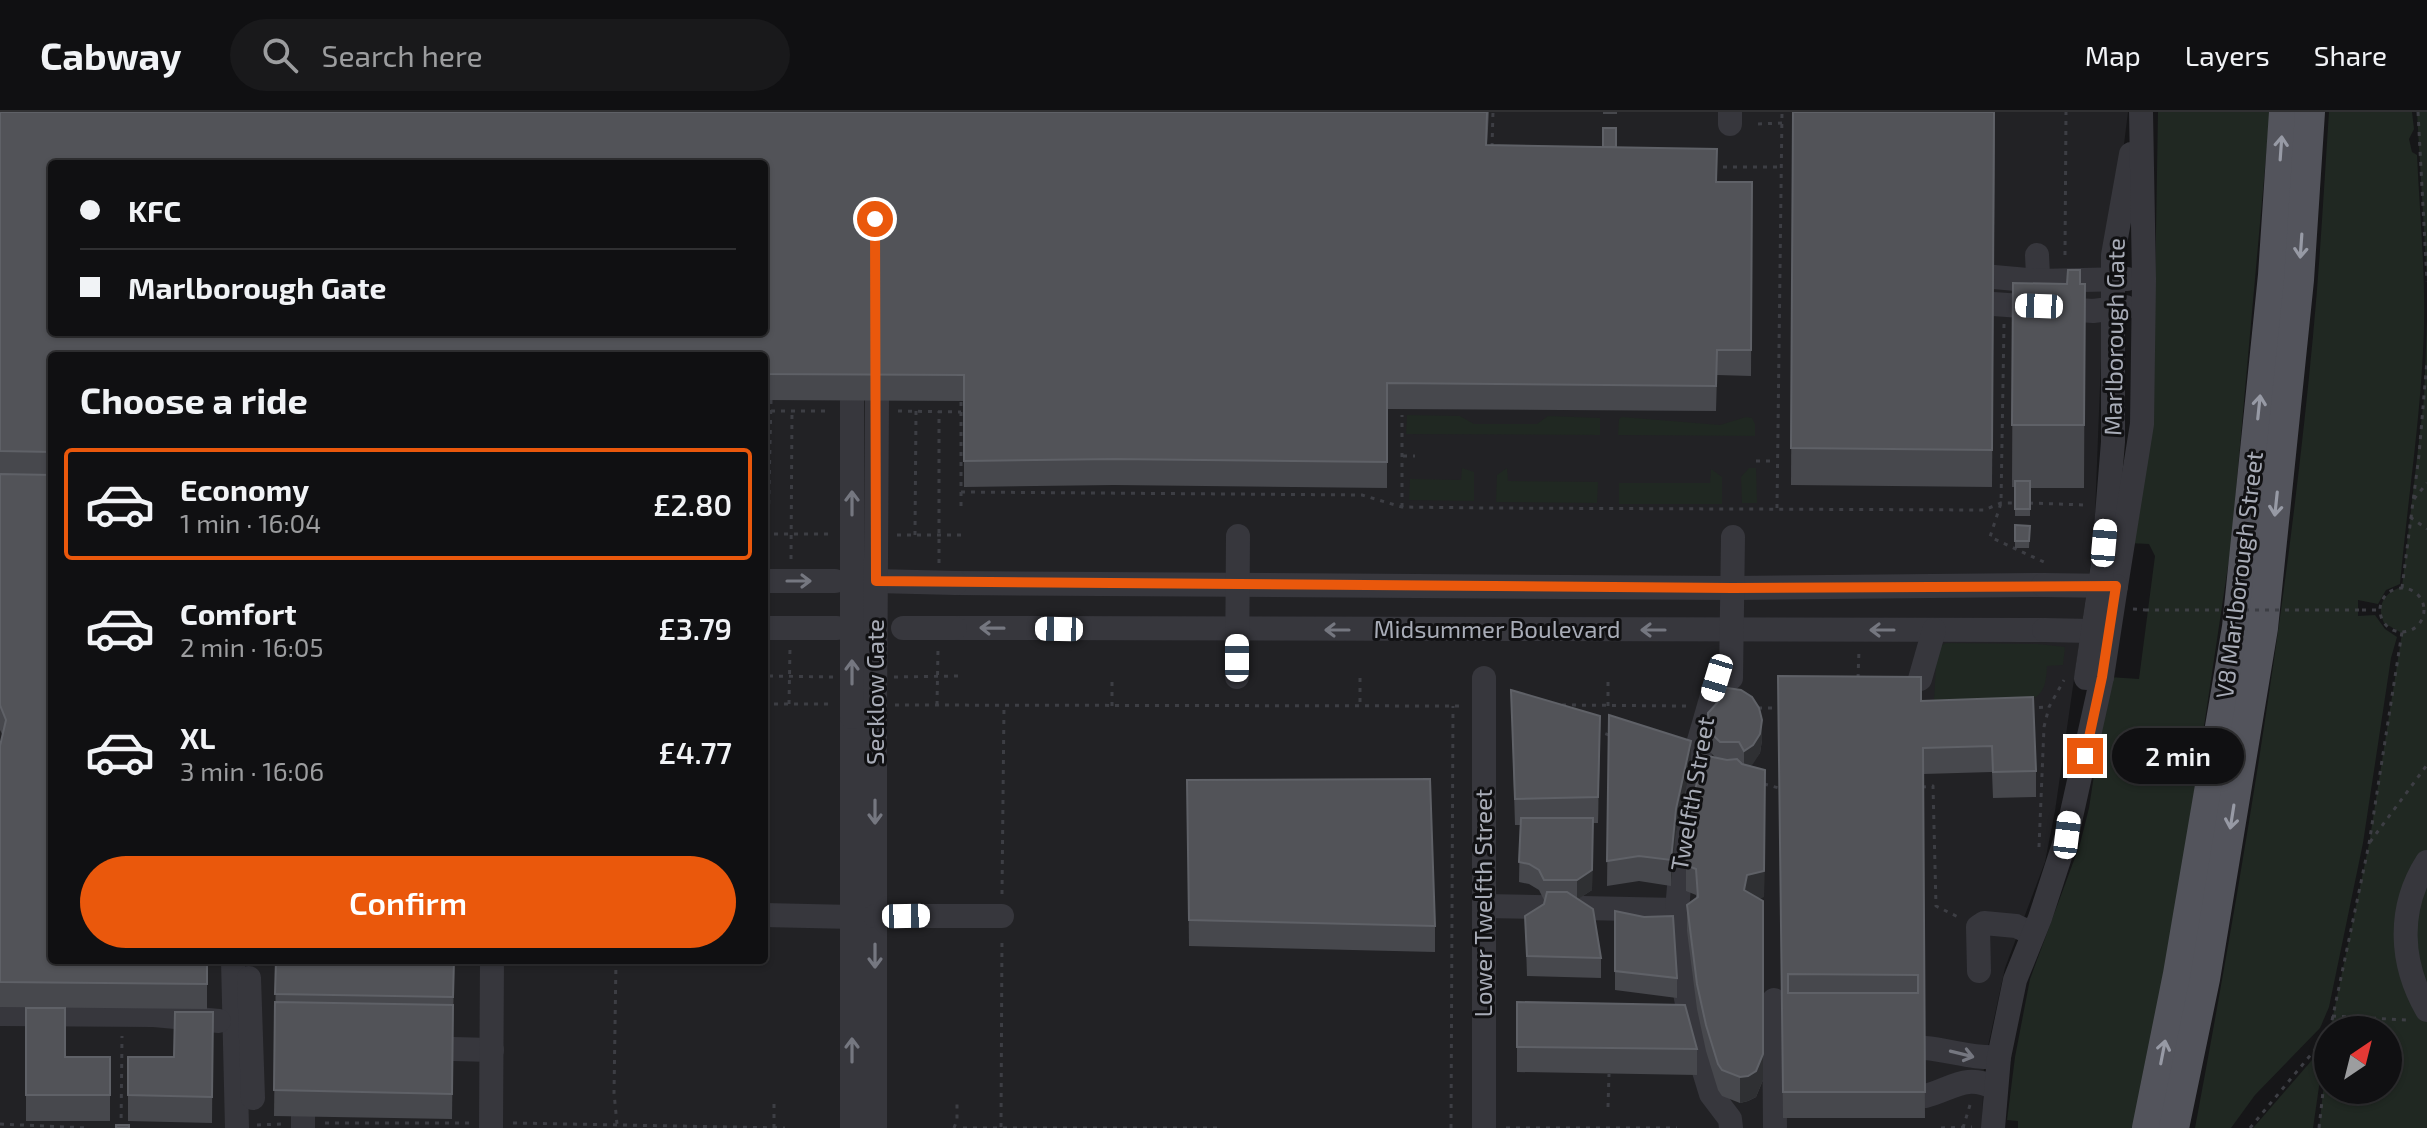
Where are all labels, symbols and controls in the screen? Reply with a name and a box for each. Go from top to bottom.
search box [230,19,790,91]
text: Cabway [40,32,182,78]
icon: search [258,33,302,77]
text: Search here [322,37,483,73]
text: Map [2085,38,2141,72]
text: Layers [2185,38,2270,72]
text: Share [2314,38,2387,72]
one-way arrow [2274,135,2289,162]
text: KFC [128,192,181,228]
route start [857,201,893,237]
one-way arrow [2294,232,2309,259]
street label: Marlborough Gate [2097,238,2130,436]
text: Marlborough Gate [128,269,386,305]
car [2015,293,2063,319]
text: Choose a ride [80,378,308,421]
one-way arrow [2252,394,2267,421]
street label: V8 Marlborough Street [2209,450,2268,700]
icon: car [84,468,156,540]
text: Economy [180,471,309,507]
text: £2.80 [653,486,732,522]
one-way arrow [844,490,860,517]
one-way arrow [2268,491,2283,517]
text: 1 min · 16:04 [180,507,321,538]
car [2090,518,2118,568]
one-way arrow [785,573,812,589]
icon: car [84,592,156,664]
text: Comfort [180,595,297,631]
text: £3.79 [659,610,732,646]
street label: Midsummer Boulevard [1373,614,1621,643]
car [1035,617,1083,641]
street label: Secklow Gate [860,619,889,765]
one-way arrow [979,621,1006,636]
one-way arrow [1324,622,1351,638]
one-way arrow [1640,622,1667,638]
one-way arrow [1869,622,1896,638]
text: 2 min · 16:05 [180,631,323,662]
car [1225,634,1249,682]
car [1699,652,1735,704]
one-way arrow [844,659,860,686]
street label: Twelfth Street [1664,714,1719,873]
icon: car [84,716,156,788]
text: XL [180,719,215,755]
callout: 2 min [2113,728,2245,784]
text: £4.77 [658,734,732,770]
route end [2067,738,2103,774]
text: 2 min [2145,740,2211,771]
text: 3 min · 16:06 [180,755,324,786]
street label: Lower Twelfth Street [1468,789,1497,1017]
one-way arrow [867,798,883,825]
one-way arrow [2223,804,2238,829]
car [2052,810,2082,860]
button: Confirm [80,856,736,948]
car [882,904,930,928]
one-way arrow [867,942,883,969]
north arrow [2314,1016,2402,1104]
map controls [2314,1016,2402,1104]
one-way arrow [844,1037,860,1064]
one-way arrow [2156,1039,2171,1065]
one-way arrow [1948,1047,1974,1062]

